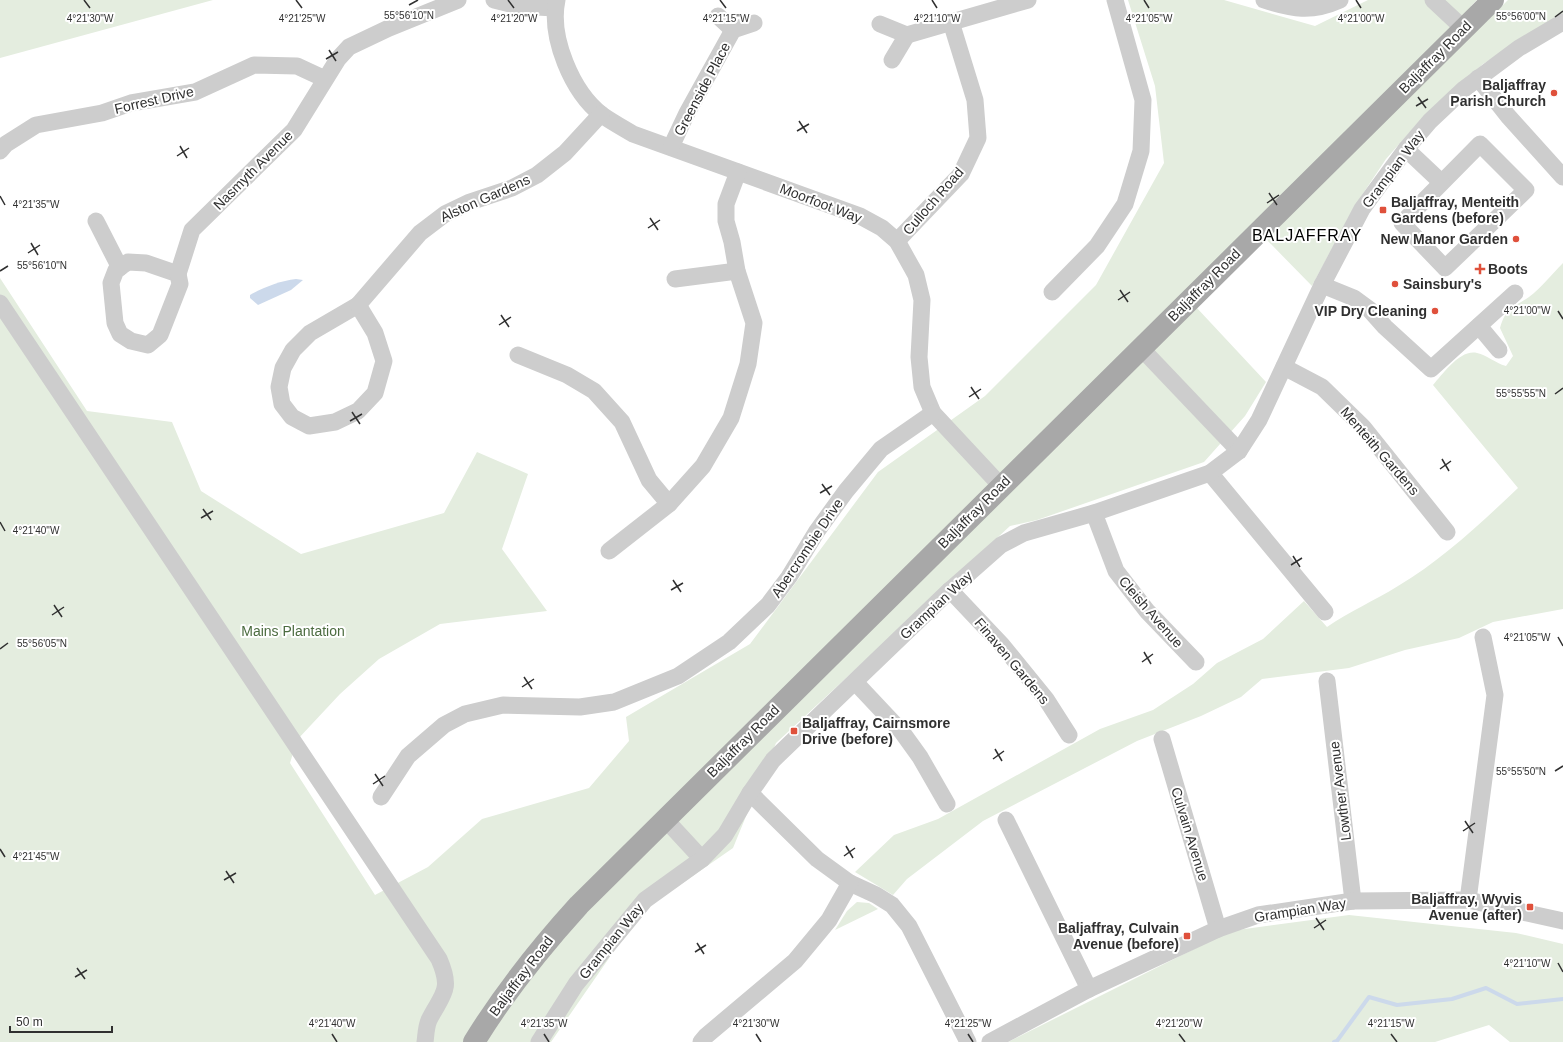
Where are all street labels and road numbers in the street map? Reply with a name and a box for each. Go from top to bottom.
street label: Baljaffray Road [1396,18,1474,96]
street label: Greenside Place [671,39,733,138]
street label: Forrest Drive [113,83,195,117]
street label: Nasmyth Avenue [210,127,296,213]
street label: Grampian Way [1359,127,1427,211]
street label: Culloch Road [899,164,967,238]
street label: Alston Gardens [438,171,532,225]
street label: Moorfoot Way [778,180,864,226]
street label: Baljaffray Road [1165,246,1243,324]
street label: Menteith Gardens [1337,404,1423,498]
street label: Baljaffray Road [935,473,1013,551]
street label: Abercrombie Drive [768,495,846,601]
street label: Grampian Way [897,567,975,643]
street label: Cleish Avenue [1116,573,1186,651]
street label: Finaven Gardens [971,615,1053,707]
street label: Baljaffray Road [704,702,782,780]
street label: Lowther Avenue [1326,740,1354,842]
street label: Culvain Avenue [1168,785,1212,883]
street label: Grampian Way [1253,895,1347,925]
street label: Grampian Way [576,900,646,982]
street label: Baljaffray Road [486,933,556,1019]

